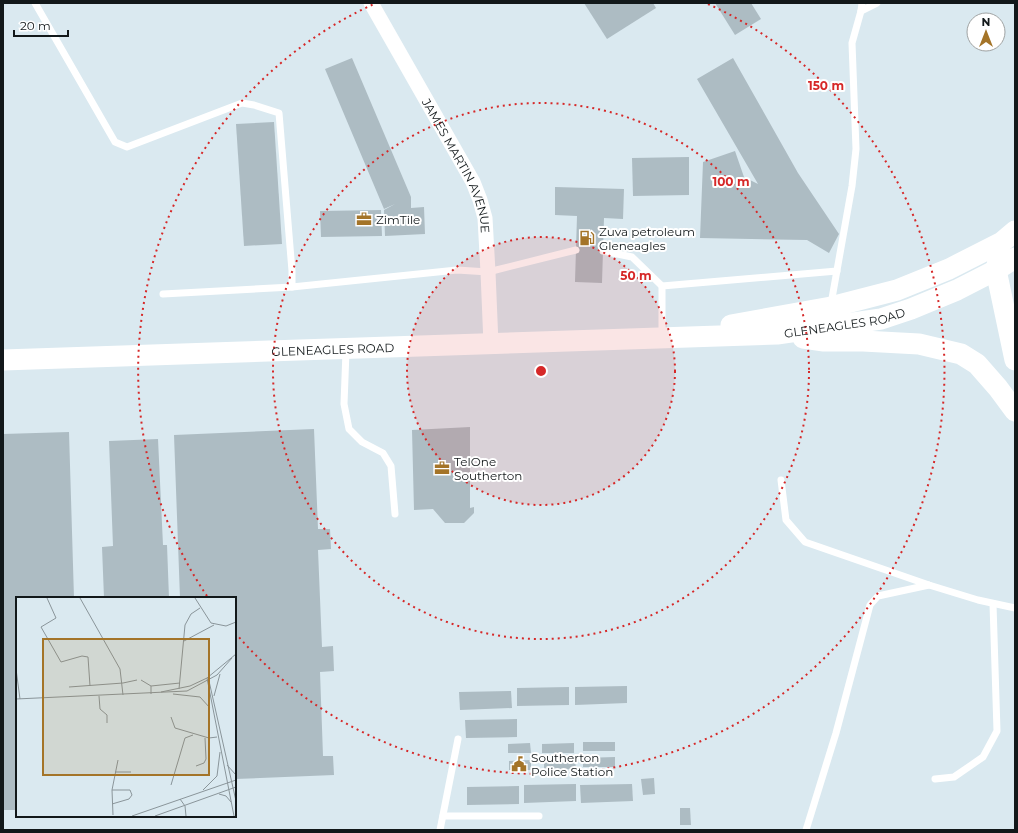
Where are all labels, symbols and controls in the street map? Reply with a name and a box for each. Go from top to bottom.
scale bar [14,12,68,38]
north arrow [966,12,1006,52]
text: N [982,15,990,29]
text: 20 m [20,18,51,33]
text: 150 m [808,78,844,93]
street label: JAMES MARTIN AVENUE [419,95,493,234]
text: 100 m [713,174,749,189]
office icon: ZimTile [355,210,373,228]
place label: ZimTile [376,212,420,227]
place label: Zuva petroleum Gleneagles [599,224,695,253]
fuel station icon: Zuva petroleum Gleneagles [578,229,596,247]
text: 50 m [620,268,652,283]
street label: GLENEAGLES ROAD [783,304,907,340]
street label: GLENEAGLES ROAD [271,339,394,358]
centre of rings [534,364,548,378]
place label: TelOne Southerton [454,454,522,483]
office icon: TelOne Southerton [433,459,451,477]
inset map [16,597,236,817]
place label: Southerton Police Station [531,750,613,779]
public building icon: Southerton Police Station [510,755,528,773]

